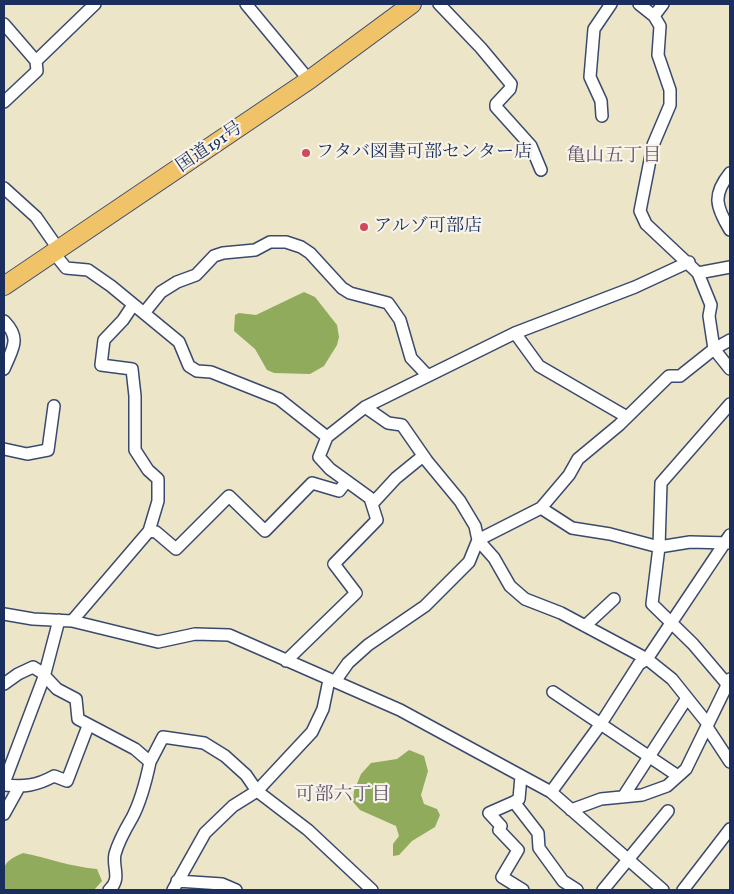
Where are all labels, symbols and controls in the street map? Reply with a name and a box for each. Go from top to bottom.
street label: 国道191号 [173,118,247,178]
place label: フタバ図書可部センター店 [316,142,532,164]
district label: 亀山五丁目 [567,146,661,168]
marker: フタバ図書可部センター店 [300,147,312,159]
place label: アルゾ可部店 [374,216,482,238]
marker: アルゾ可部店 [358,221,370,233]
district label: 可部六丁目 [296,785,390,807]

